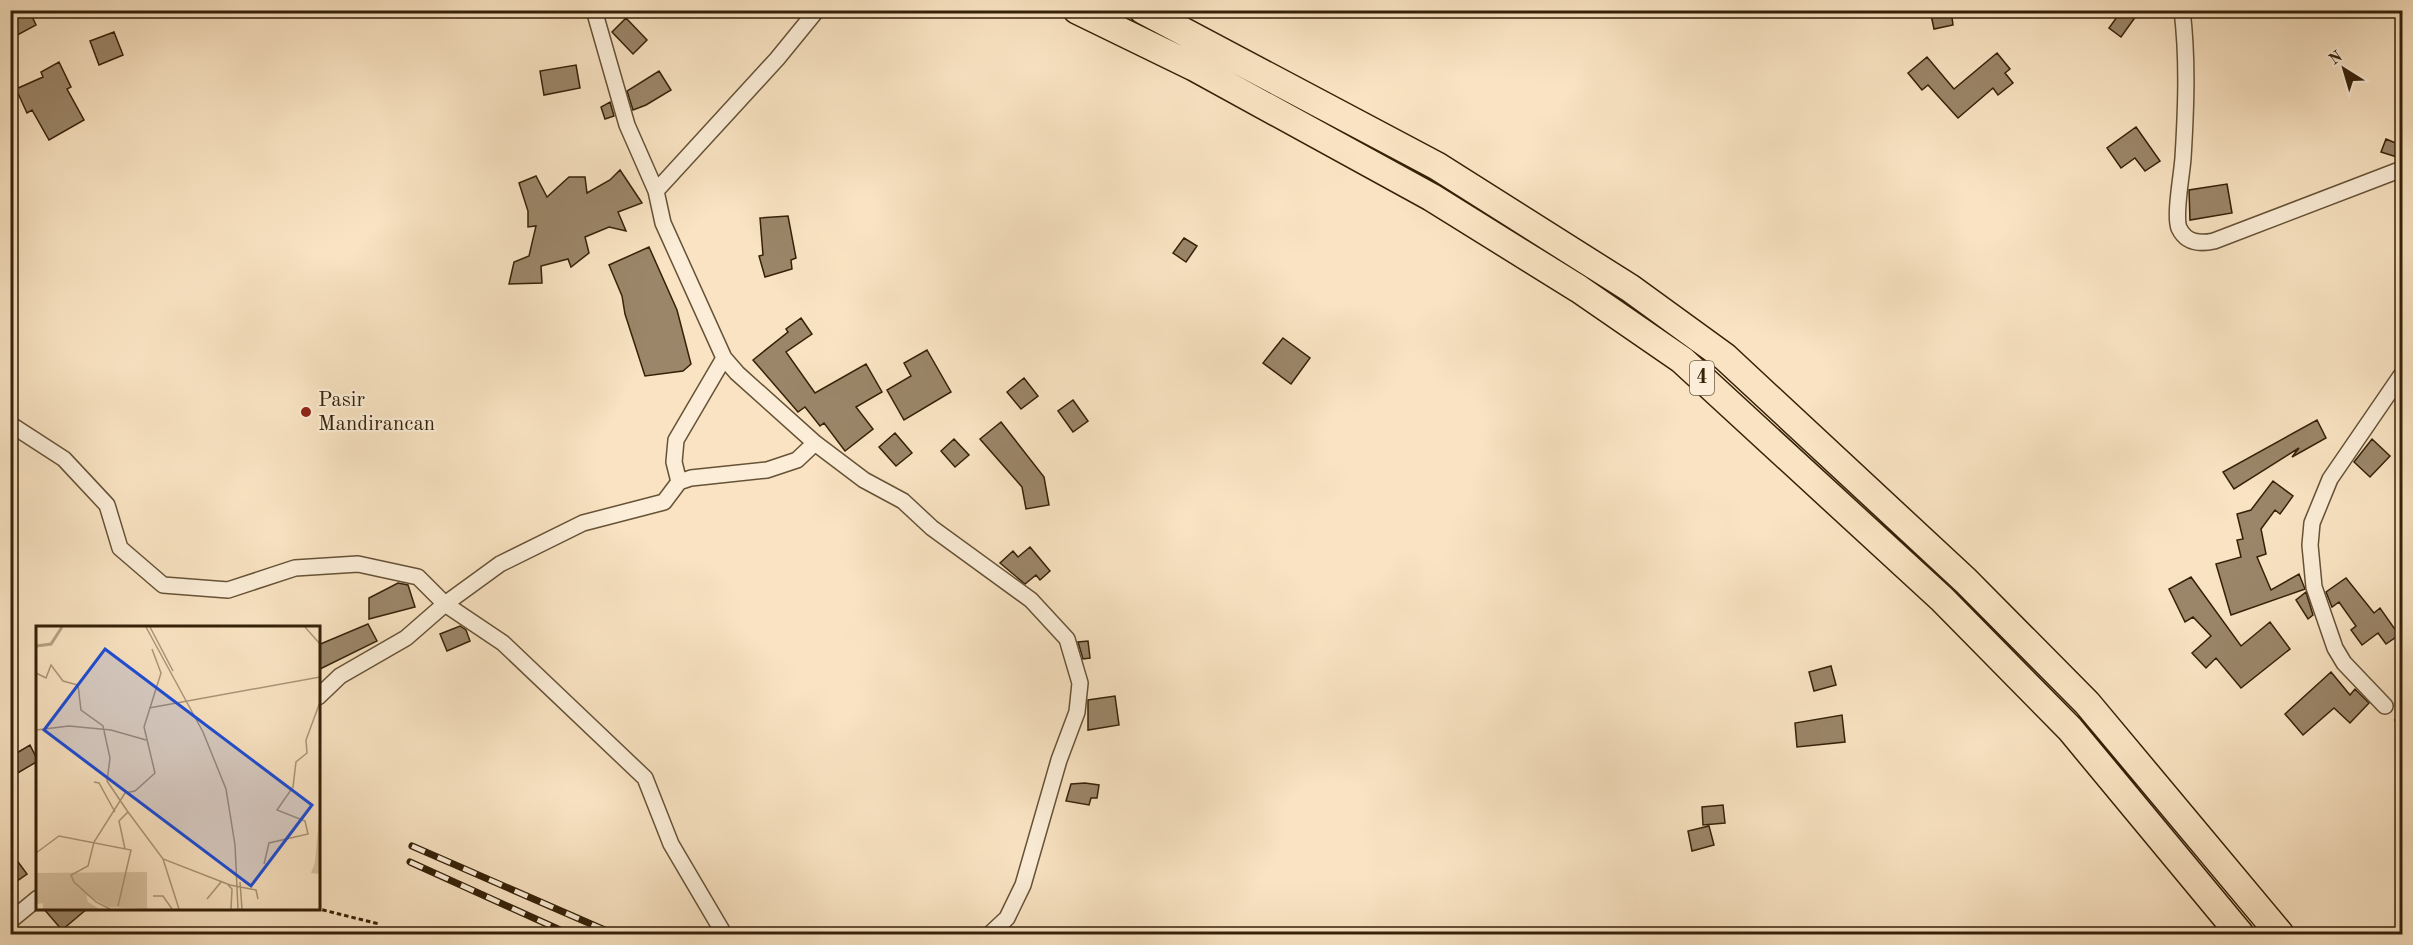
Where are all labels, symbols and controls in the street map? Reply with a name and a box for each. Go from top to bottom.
north arrow [2314,39,2374,99]
text: N [2326,48,2346,69]
road number: 4 [1690,361,1714,395]
place label: Pasir Mandirancan [318,390,435,435]
marker: Pasir Mandirancan [299,405,313,419]
inset map [36,626,320,909]

